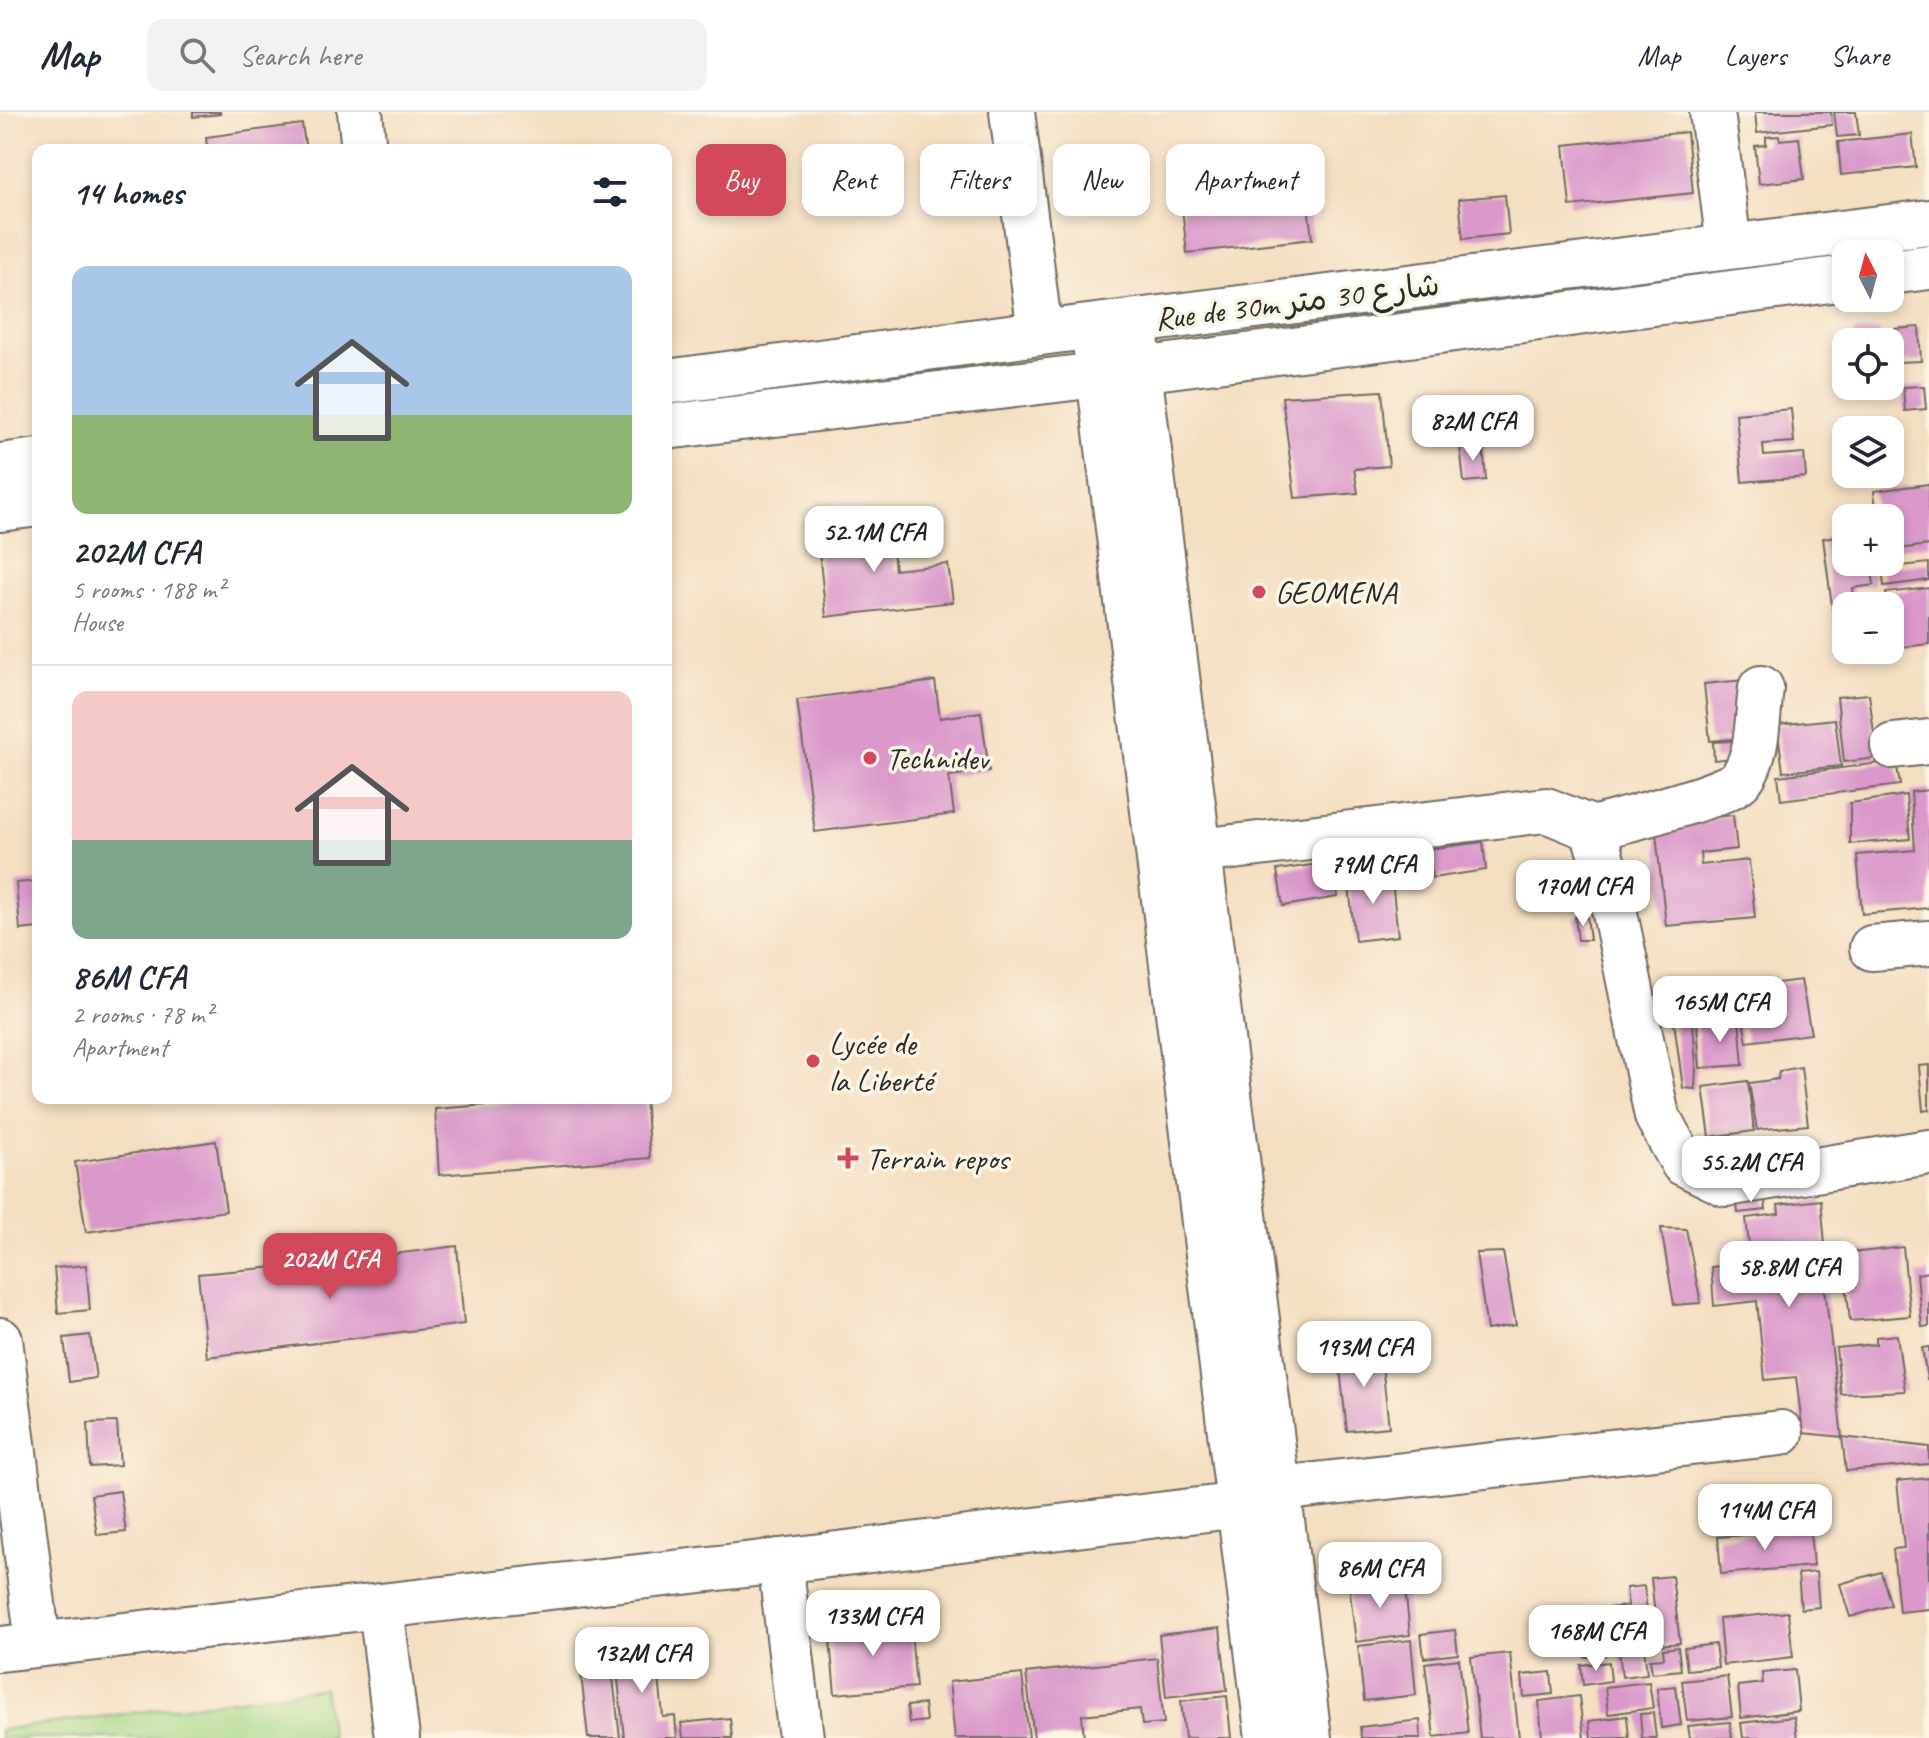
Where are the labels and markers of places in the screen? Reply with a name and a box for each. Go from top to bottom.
pin: 82M CFA [1399,395,1547,463]
pin: 52.1M CFA [782,506,966,574]
place label: GEOMENA [1275,572,1398,613]
marker: GEOMENA [1250,583,1268,601]
place label: Technidev [886,738,990,779]
marker: Technidev [861,749,879,767]
pin: 79M CFA [1299,838,1447,906]
pin: 170M CFA [1500,860,1666,928]
pin: 165M CFA [1637,976,1803,1044]
place label: Lycée de la Liberté [829,1023,937,1101]
marker: Lycée de la Liberté [804,1052,822,1070]
pin: 55.2M CFA [1659,1136,1843,1204]
place label: Terrain repos [866,1138,1011,1179]
marker: Terrain repos [837,1147,859,1169]
pin: 202M CFA [247,1233,413,1301]
pin: 58.8M CFA [1697,1241,1881,1309]
pin: 193M CFA [1281,1321,1447,1389]
pin: 114M CFA [1682,1484,1848,1552]
pin: 86M CFA [1306,1542,1454,1610]
pin: 133M CFA [790,1590,956,1658]
pin: 168M CFA [1513,1605,1679,1673]
pin: 132M CFA [559,1627,725,1695]

